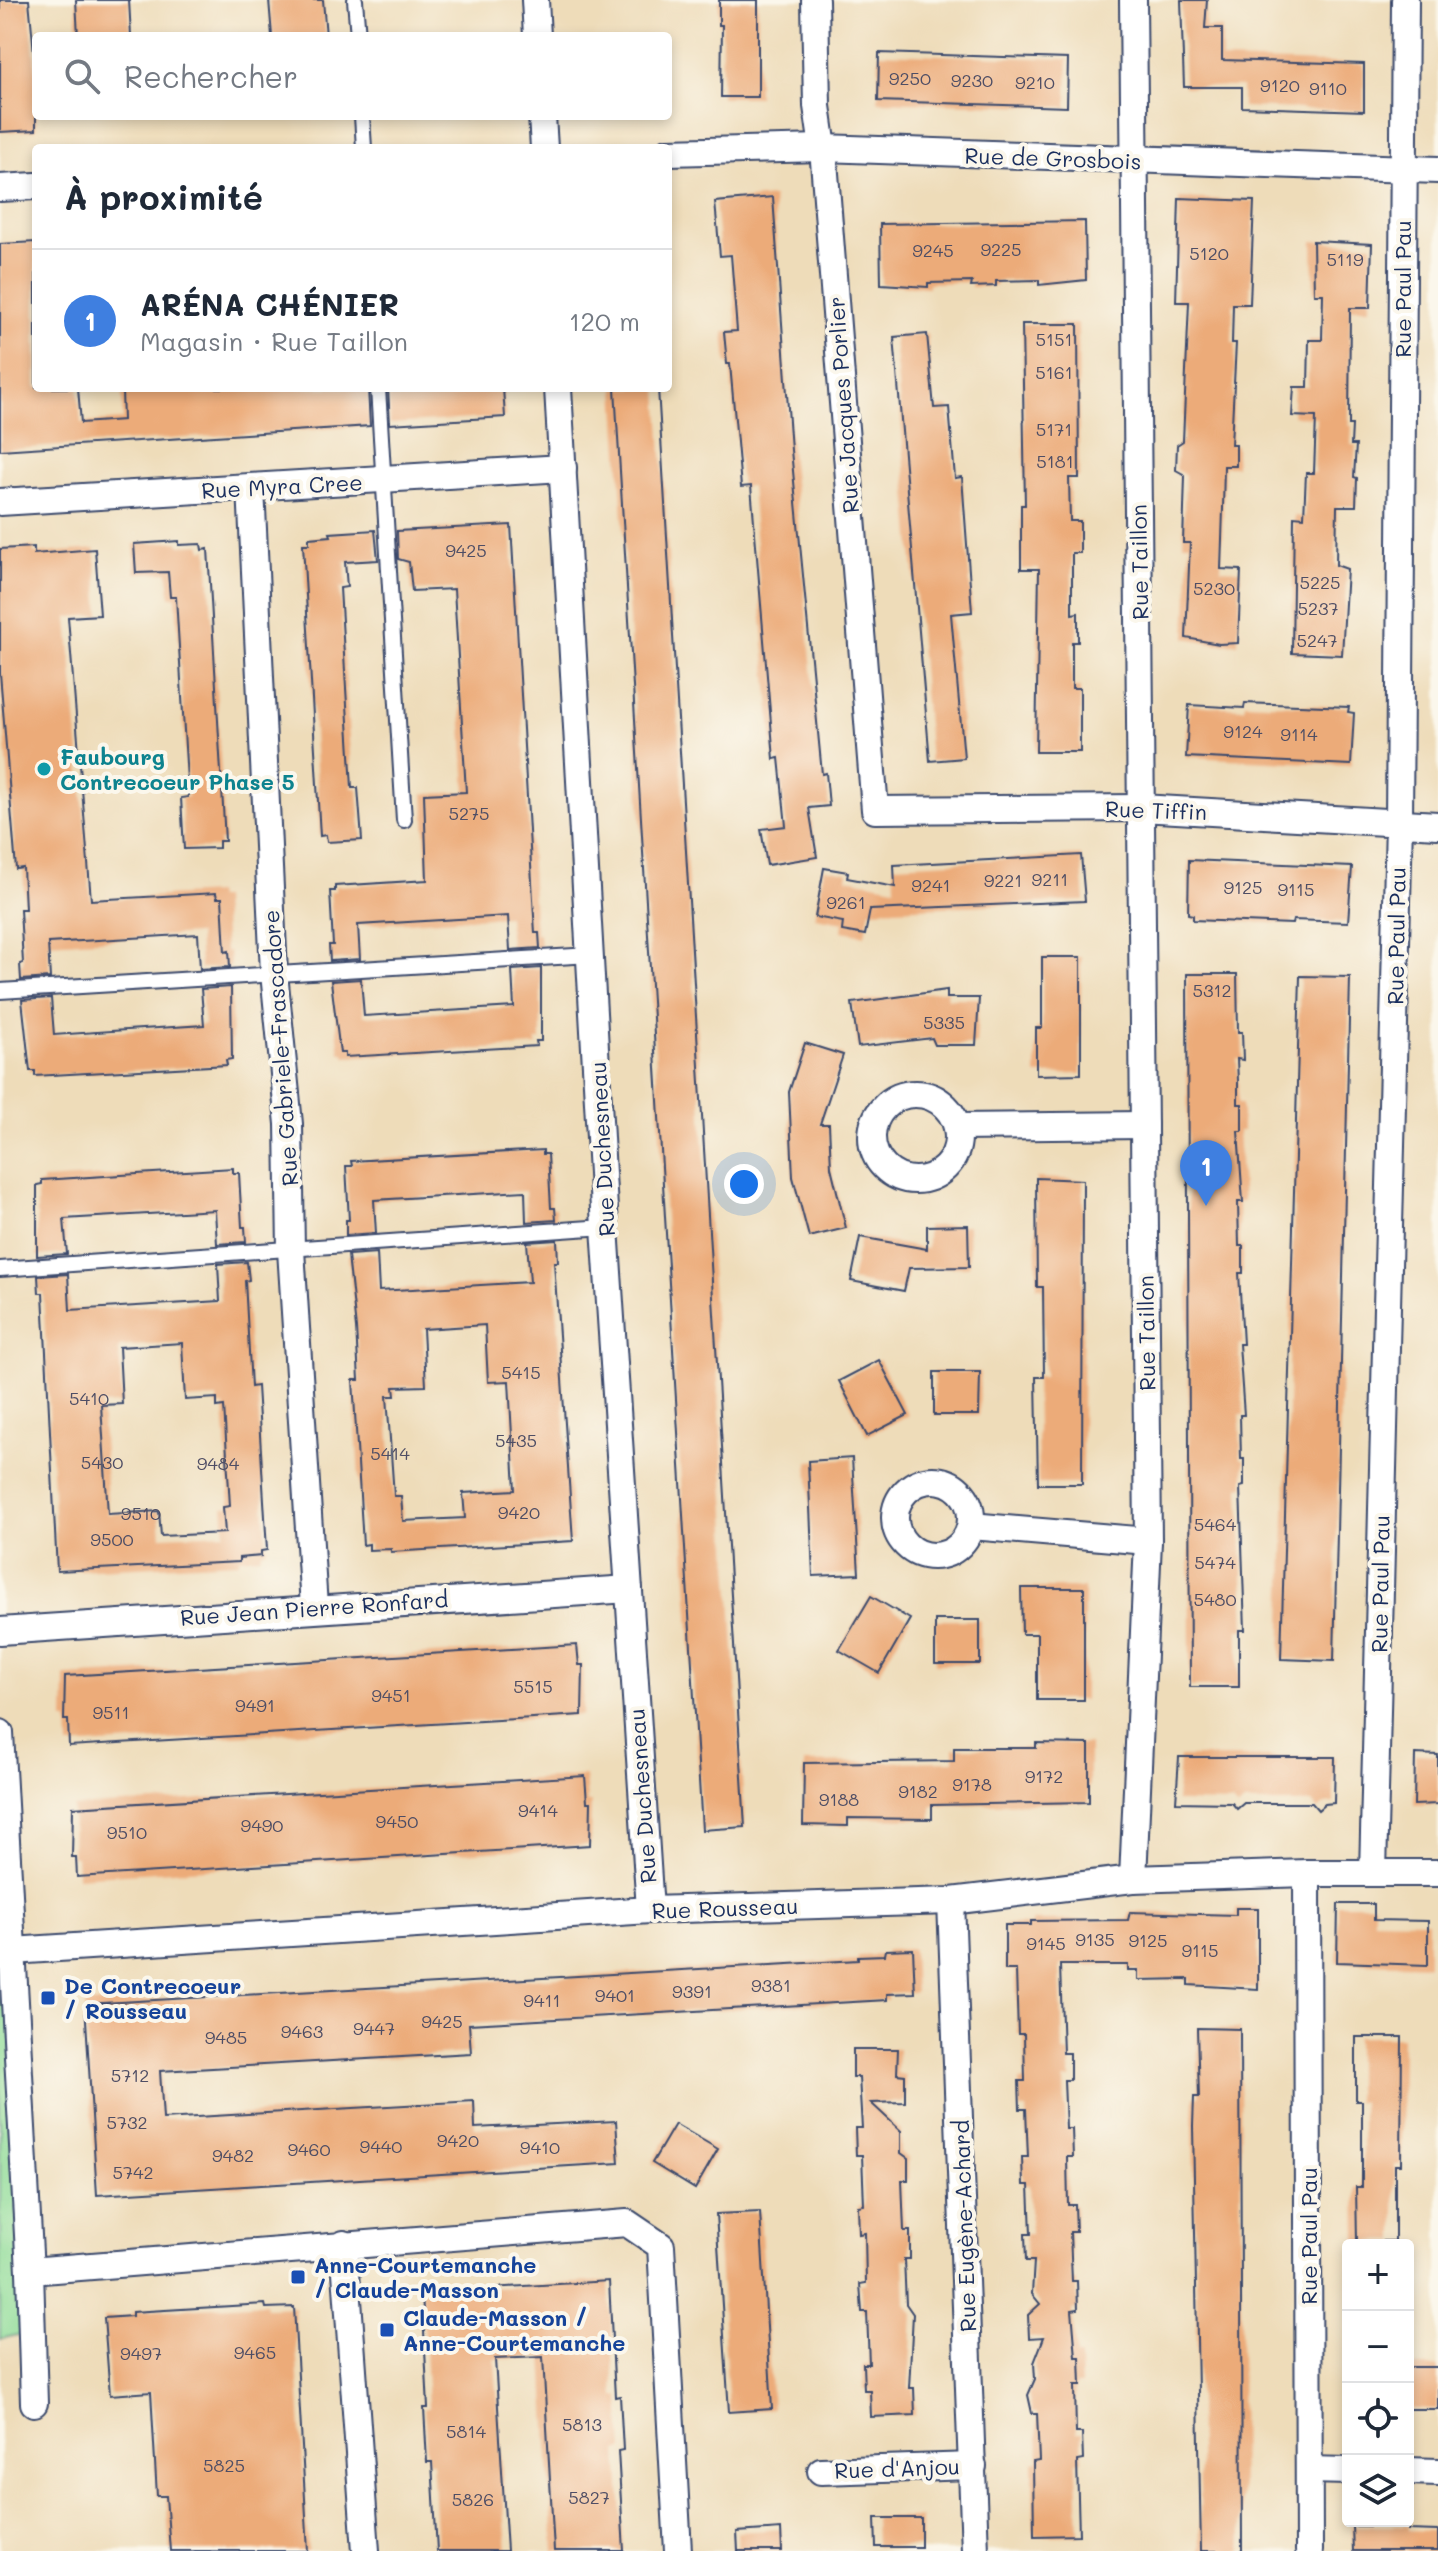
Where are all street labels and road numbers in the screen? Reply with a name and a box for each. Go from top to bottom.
street label: Rue de Grosbois [964,140,1142,176]
street label: Rue Paul Pau [1388,220,1417,358]
street label: Rue Jacques Porlier [821,296,865,514]
street label: Rue Myra Cree [201,467,363,505]
street label: Rue Taillon [1123,504,1155,620]
street label: Rue Tiffin [1105,794,1207,826]
street label: Rue Paul Pau [1380,867,1412,1005]
street label: Rue Gabriele-Frascadore [256,909,304,1187]
street label: Rue Duchesneau [583,1061,621,1237]
street label: Rue Taillon [1130,1275,1162,1391]
street label: Rue Paul Pau [1364,1515,1396,1653]
street label: Rue Jean Pierre Ronfard [179,1584,449,1632]
street label: Rue Duchesneau [621,1708,663,1884]
street label: Rue Rousseau [651,1891,799,1925]
street label: Rue Eugène-Achard [946,2119,982,2333]
street label: Rue Paul Pau [1294,2167,1323,2305]
street label: Rue d'Anjou [834,2451,960,2485]

